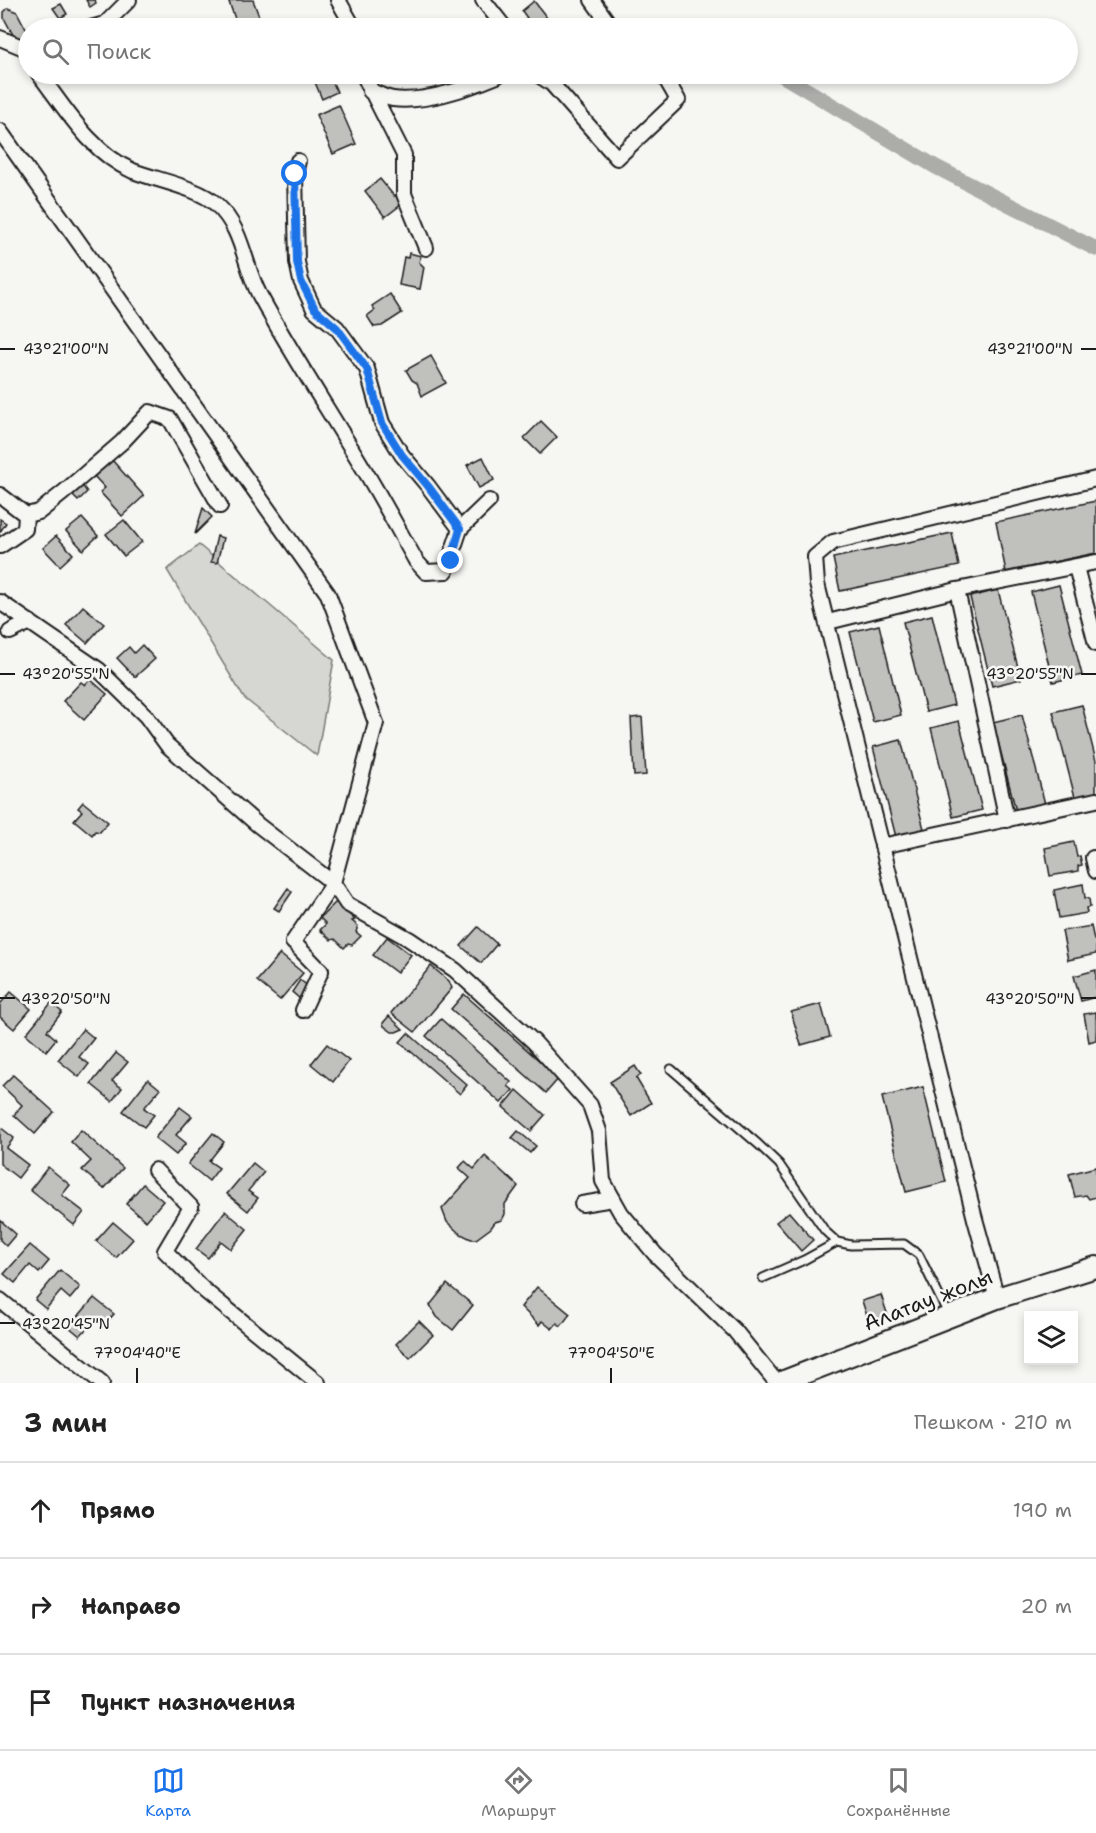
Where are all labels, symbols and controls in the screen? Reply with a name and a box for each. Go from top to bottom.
search box [18,18,1078,84]
icon: search [39,35,72,68]
text: Поиск [87,37,151,66]
route start [281,160,307,186]
text: 43°21'00"N [23,339,109,359]
text: 43°21'00"N [987,339,1073,359]
route end [437,547,463,573]
text: 43°20'55"N [22,664,110,684]
text: 43°20'55"N [986,664,1074,684]
text: 43°20'50"N [21,989,111,1009]
text: 43°20'50"N [985,989,1075,1009]
street label: Алатау жолы [860,1263,996,1337]
map controls [1024,1311,1078,1365]
button: layers [1024,1311,1078,1365]
text: 43°20'45"N [22,1314,110,1334]
text: 77°04'40"E [93,1343,181,1363]
text: 77°04'50"E [567,1343,655,1363]
text: 3 мин [24,1405,107,1440]
text: Пешком · 210 m [914,1409,1072,1435]
icon: ahead [24,1494,57,1527]
text: Прямо [81,1496,155,1525]
text: 190 m [1013,1497,1072,1523]
icon: right [24,1590,57,1623]
text: Направо [81,1592,181,1621]
text: 20 m [1021,1593,1072,1619]
icon: arrive [24,1686,57,1719]
text: Пункт назначения [81,1688,295,1717]
tab: Карта [145,1764,191,1821]
tab: Маршрут [481,1764,556,1821]
tab: Сохранённые [846,1764,951,1821]

